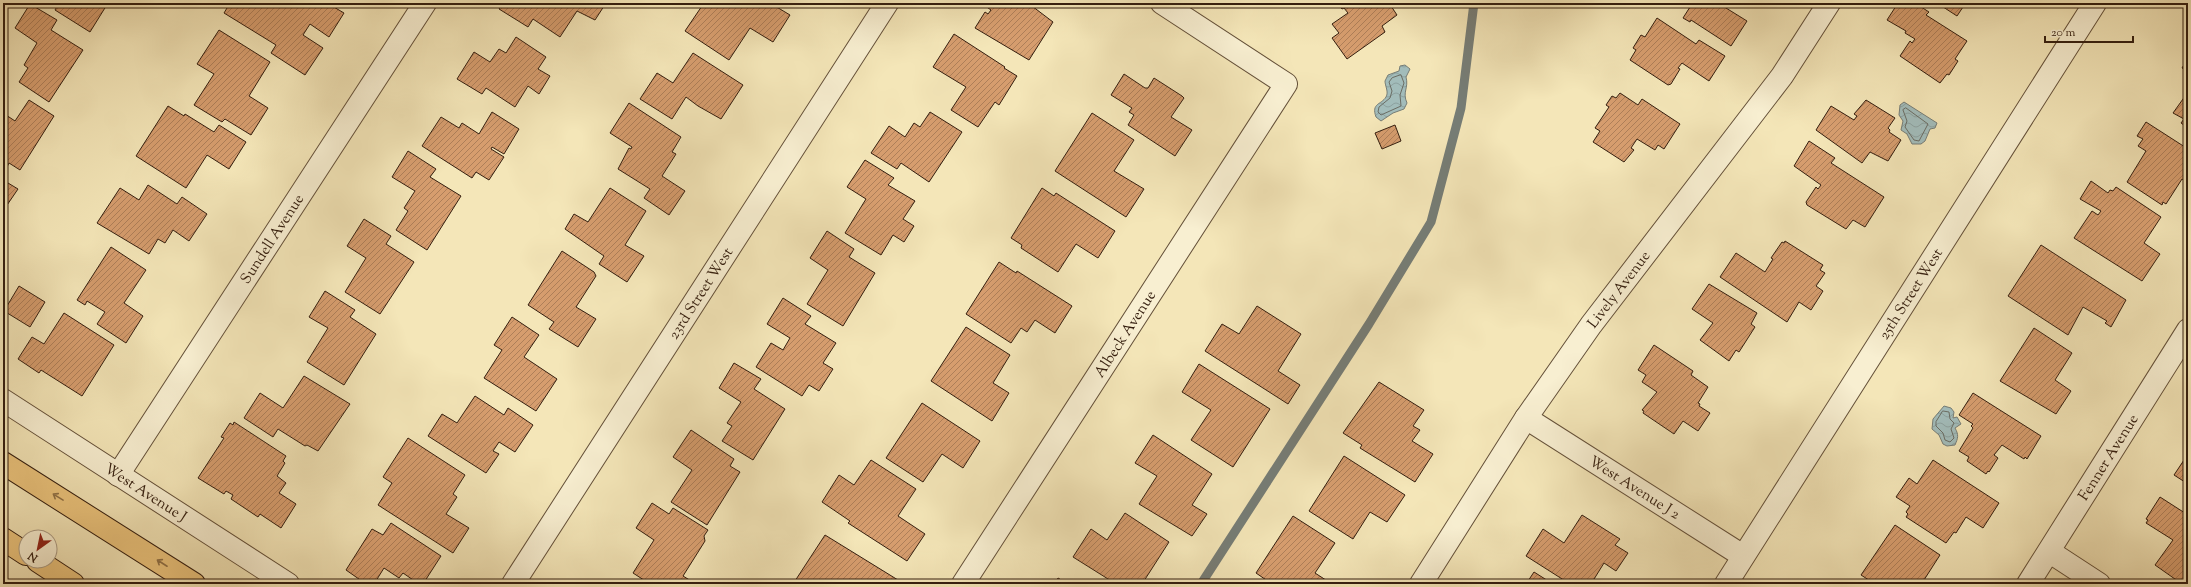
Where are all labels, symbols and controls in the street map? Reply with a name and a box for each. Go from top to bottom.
scale bar [2045,18,2133,44]
text: 20 m [2051,24,2076,42]
street label: Sundell Avenue [236,190,310,288]
street label: 23rd Street West [664,244,739,344]
street label: 25th Street West [1875,245,1949,344]
street label: Lively Avenue [1583,247,1656,333]
street label: Albeck Avenue [1090,287,1162,382]
street label: Fenner Avenue [2074,411,2144,505]
street label: West Avenue J 2 [1584,452,1684,525]
street label: West Avenue J [100,459,191,528]
one-way arrow [52,492,64,500]
north arrow [18,529,58,569]
text: N [25,547,42,566]
one-way arrow [156,559,167,567]

